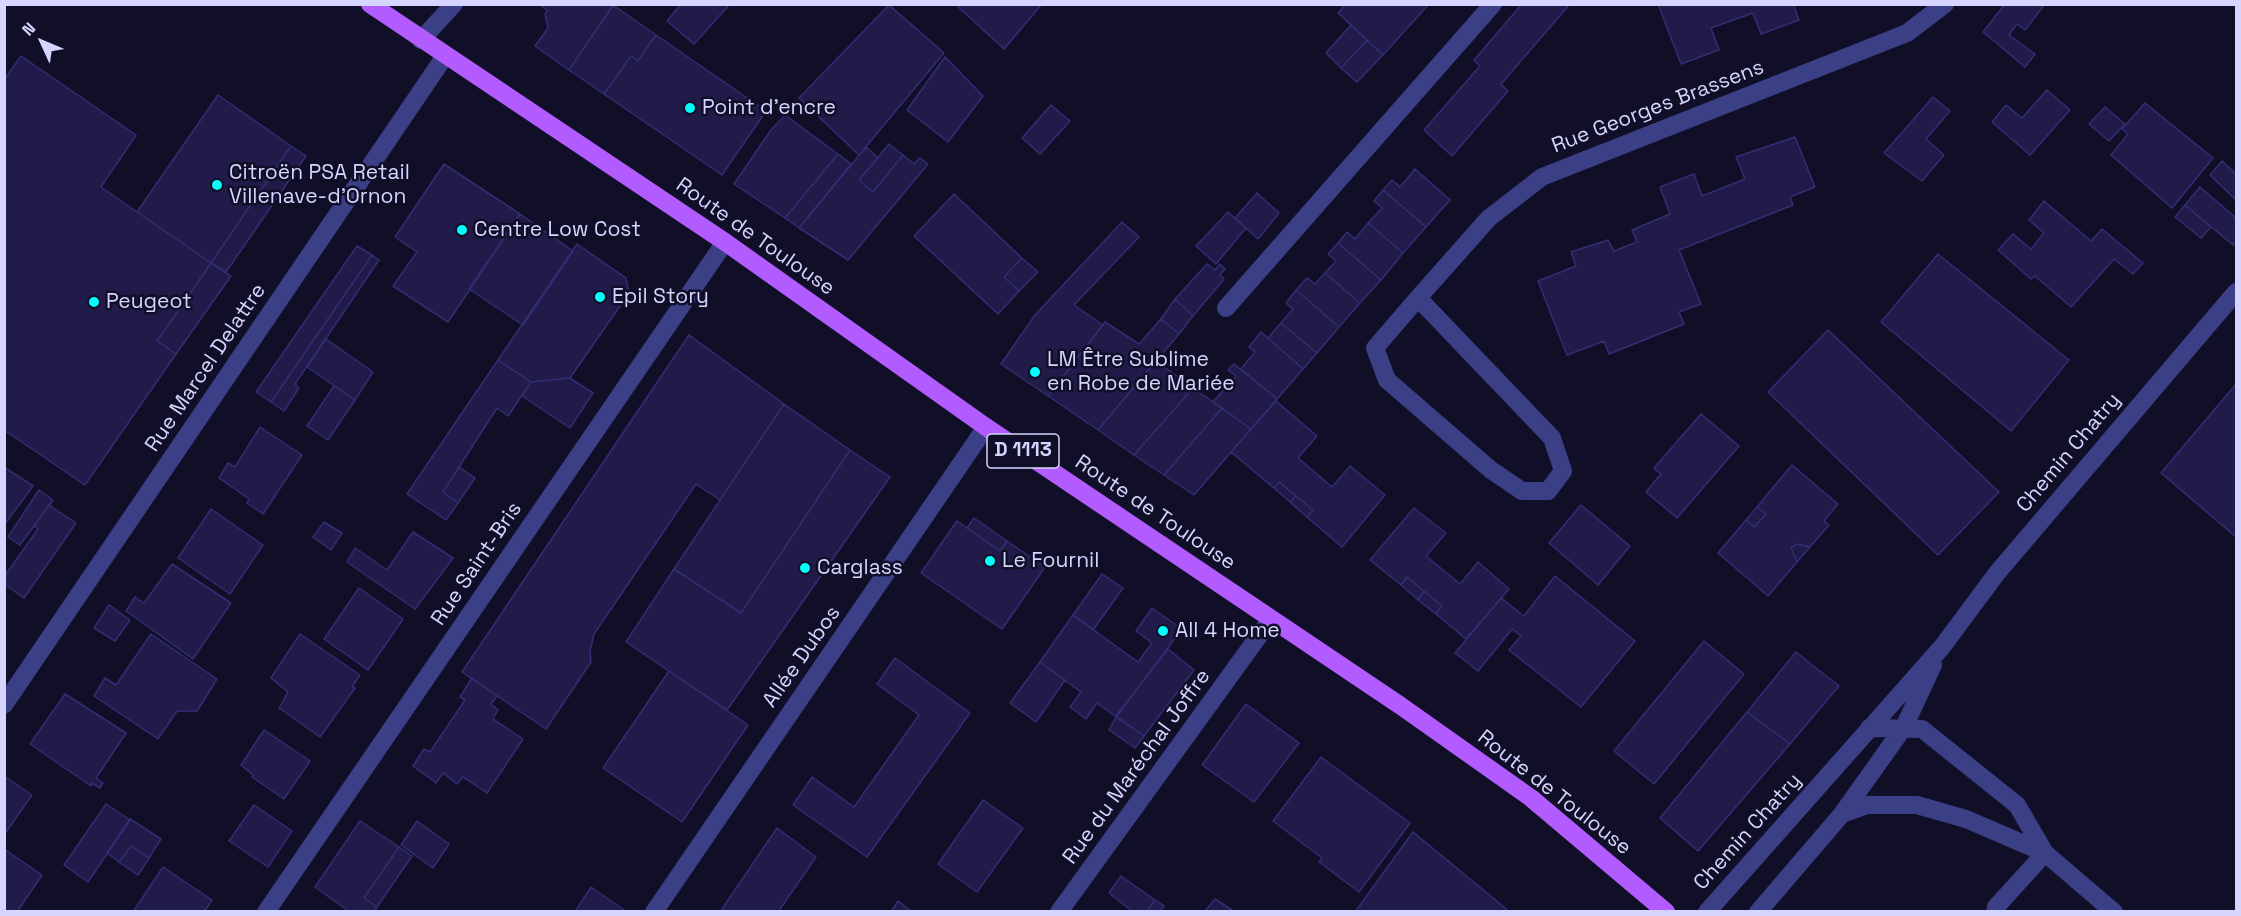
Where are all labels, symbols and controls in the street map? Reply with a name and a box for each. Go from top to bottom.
north arrow [12,12,72,72]
text: N [17,18,40,40]
street label: Rue Georges Brassens [1548,55,1768,159]
place label: Point d'encre [702,95,836,121]
marker: Point d'encre [683,101,697,115]
place label: Citroën PSA Retail Villenave-d'Ornon [229,160,410,210]
street label: Route de Toulouse [671,173,839,301]
marker: Citroën PSA Retail Villenave-d'Ornon [210,178,224,192]
place label: Centre Low Cost [474,217,641,243]
marker: Centre Low Cost [455,223,469,237]
street label: Rue Marcel Delattre [140,279,272,457]
place label: Epil Story [612,284,709,310]
place label: Peugeot [106,289,192,315]
marker: Epil Story [593,290,607,304]
marker: Peugeot [87,295,101,309]
place label: LM Être Sublime en Robe de Mariée [1047,347,1235,397]
marker: LM Être Sublime en Robe de Mariée [1028,365,1042,379]
street label: Chemin Chatry [2012,388,2126,518]
road number: D 1113 [987,434,1059,468]
street label: Route de Toulouse [1070,450,1240,576]
street label: Rue Saint-Bris [426,497,528,631]
place label: Le Fournil [1002,548,1099,574]
marker: Le Fournil [983,554,997,568]
place label: Carglass [817,555,903,581]
marker: Carglass [798,561,812,575]
street label: Allée Dubos [758,601,846,713]
place label: All 4 Home [1175,618,1280,644]
marker: All 4 Home [1156,624,1170,638]
street label: Rue du Maréchal Joffre [1058,665,1216,869]
street label: Route de Toulouse [1472,725,1636,861]
street label: Chemin Chatry [1689,768,1807,896]

